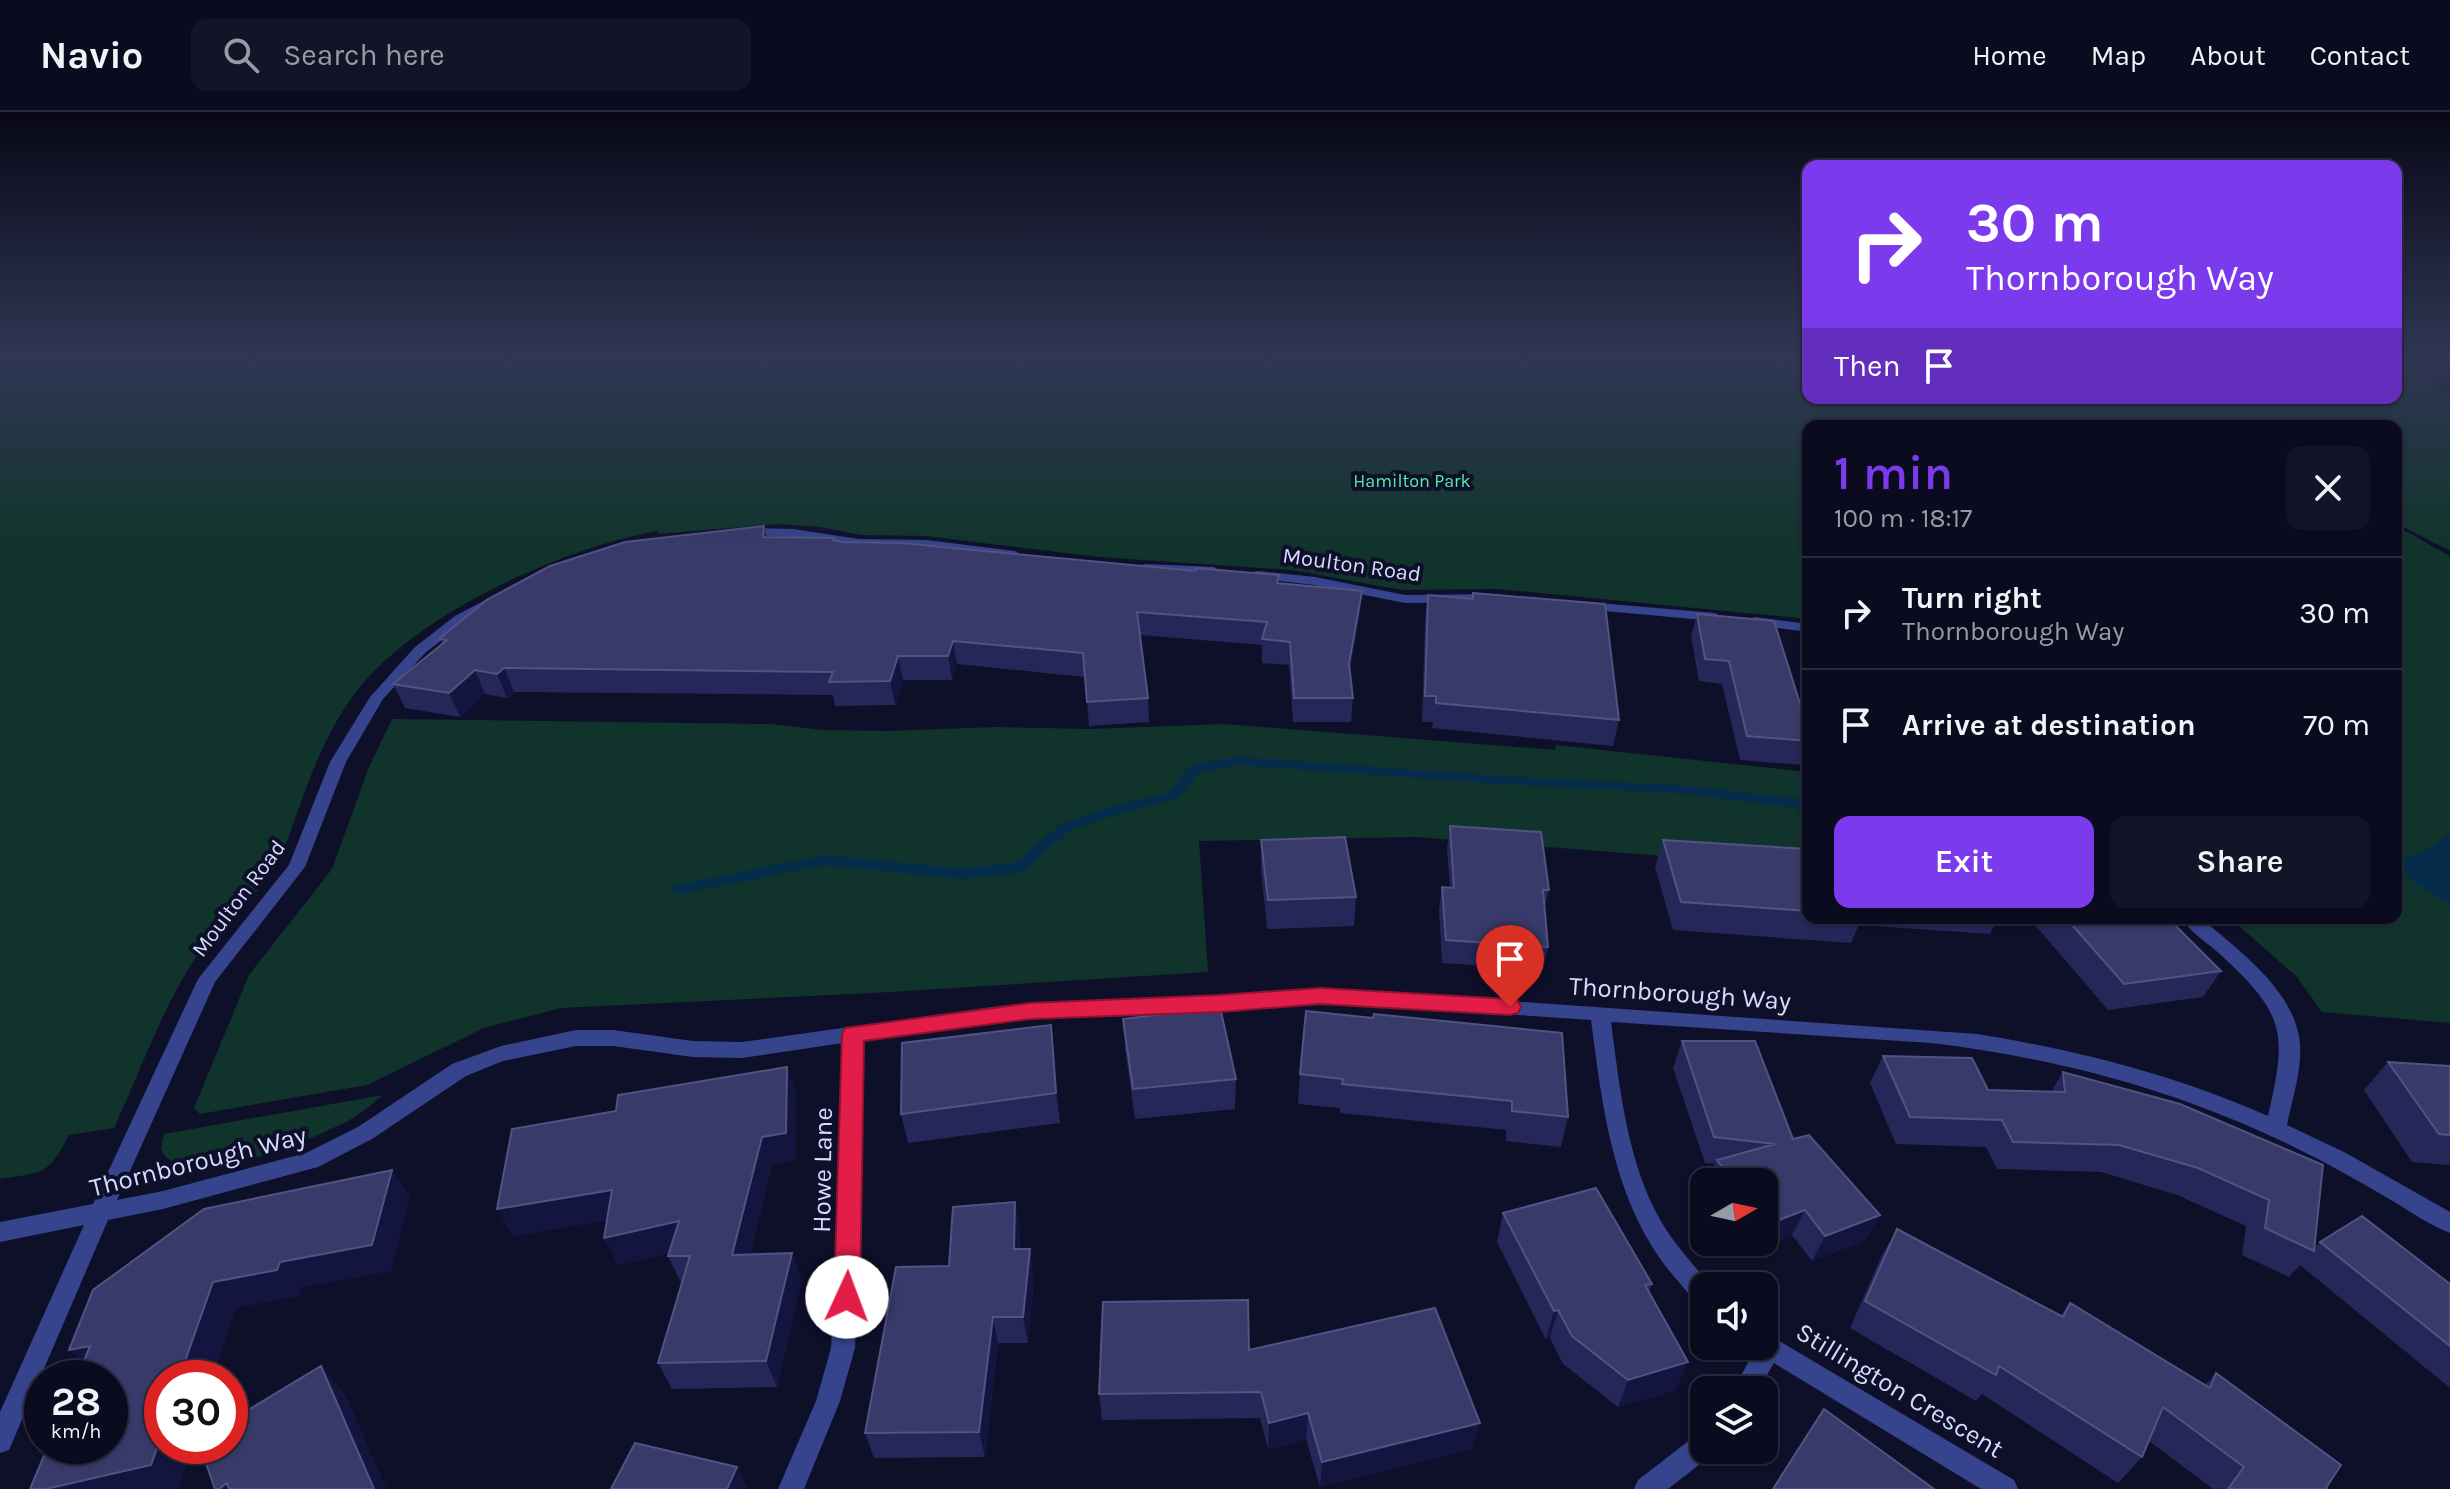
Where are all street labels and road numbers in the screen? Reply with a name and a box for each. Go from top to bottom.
street label: Moulton Road [1281,542,1423,588]
street label: Moulton Road [186,835,291,962]
street label: Thornborough Way [1568,970,1792,1017]
street label: Howe Lane [806,1107,839,1233]
street label: Thornborough Way [87,1120,310,1203]
street label: Stillington Crescent [1790,1316,2009,1465]

